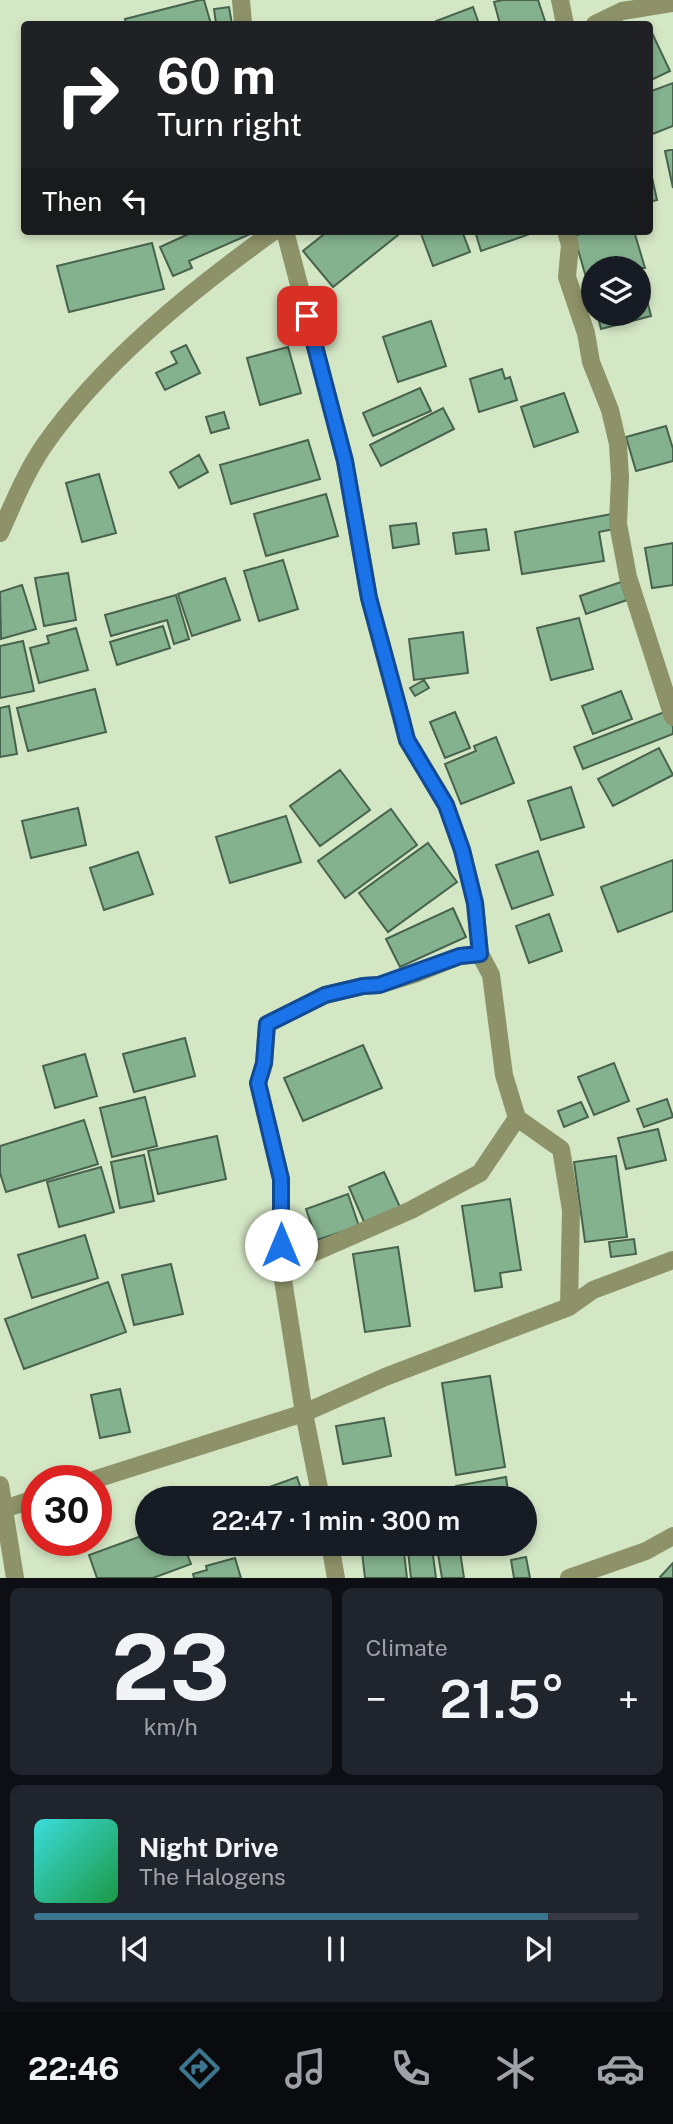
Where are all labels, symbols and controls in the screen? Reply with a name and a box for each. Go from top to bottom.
text: 60 m [157,47,276,105]
icon: right [42,49,133,140]
text: Turn right [157,106,302,143]
icon: left [116,182,154,220]
text: Then [42,186,102,217]
map controls [581,256,651,326]
button: layers [581,256,651,326]
pin [277,286,337,346]
icon: arrive [288,297,326,335]
position arrow [244,1208,318,1282]
speed limit sign: 30 [21,1465,112,1556]
text: 22:47 · 1 min · 300 m [212,1505,460,1536]
text: 23 [112,1614,230,1720]
text: Climate [366,1634,448,1661]
text: 21.5° [439,1669,565,1730]
text: − [366,1677,387,1722]
text: + [618,1677,639,1722]
text: km/h [144,1713,198,1740]
text: Night Drive [139,1832,279,1863]
text: The Halogens [139,1863,286,1890]
icon: previous [116,1930,154,1968]
icon: pause [317,1930,355,1968]
icon: next [519,1930,557,1968]
icon: directions [175,2044,224,2093]
icon: music [281,2044,330,2093]
icon: phone [386,2044,435,2093]
icon: climate [491,2044,540,2093]
icon: car [596,2044,645,2093]
text: 22:46 [28,2050,119,2087]

